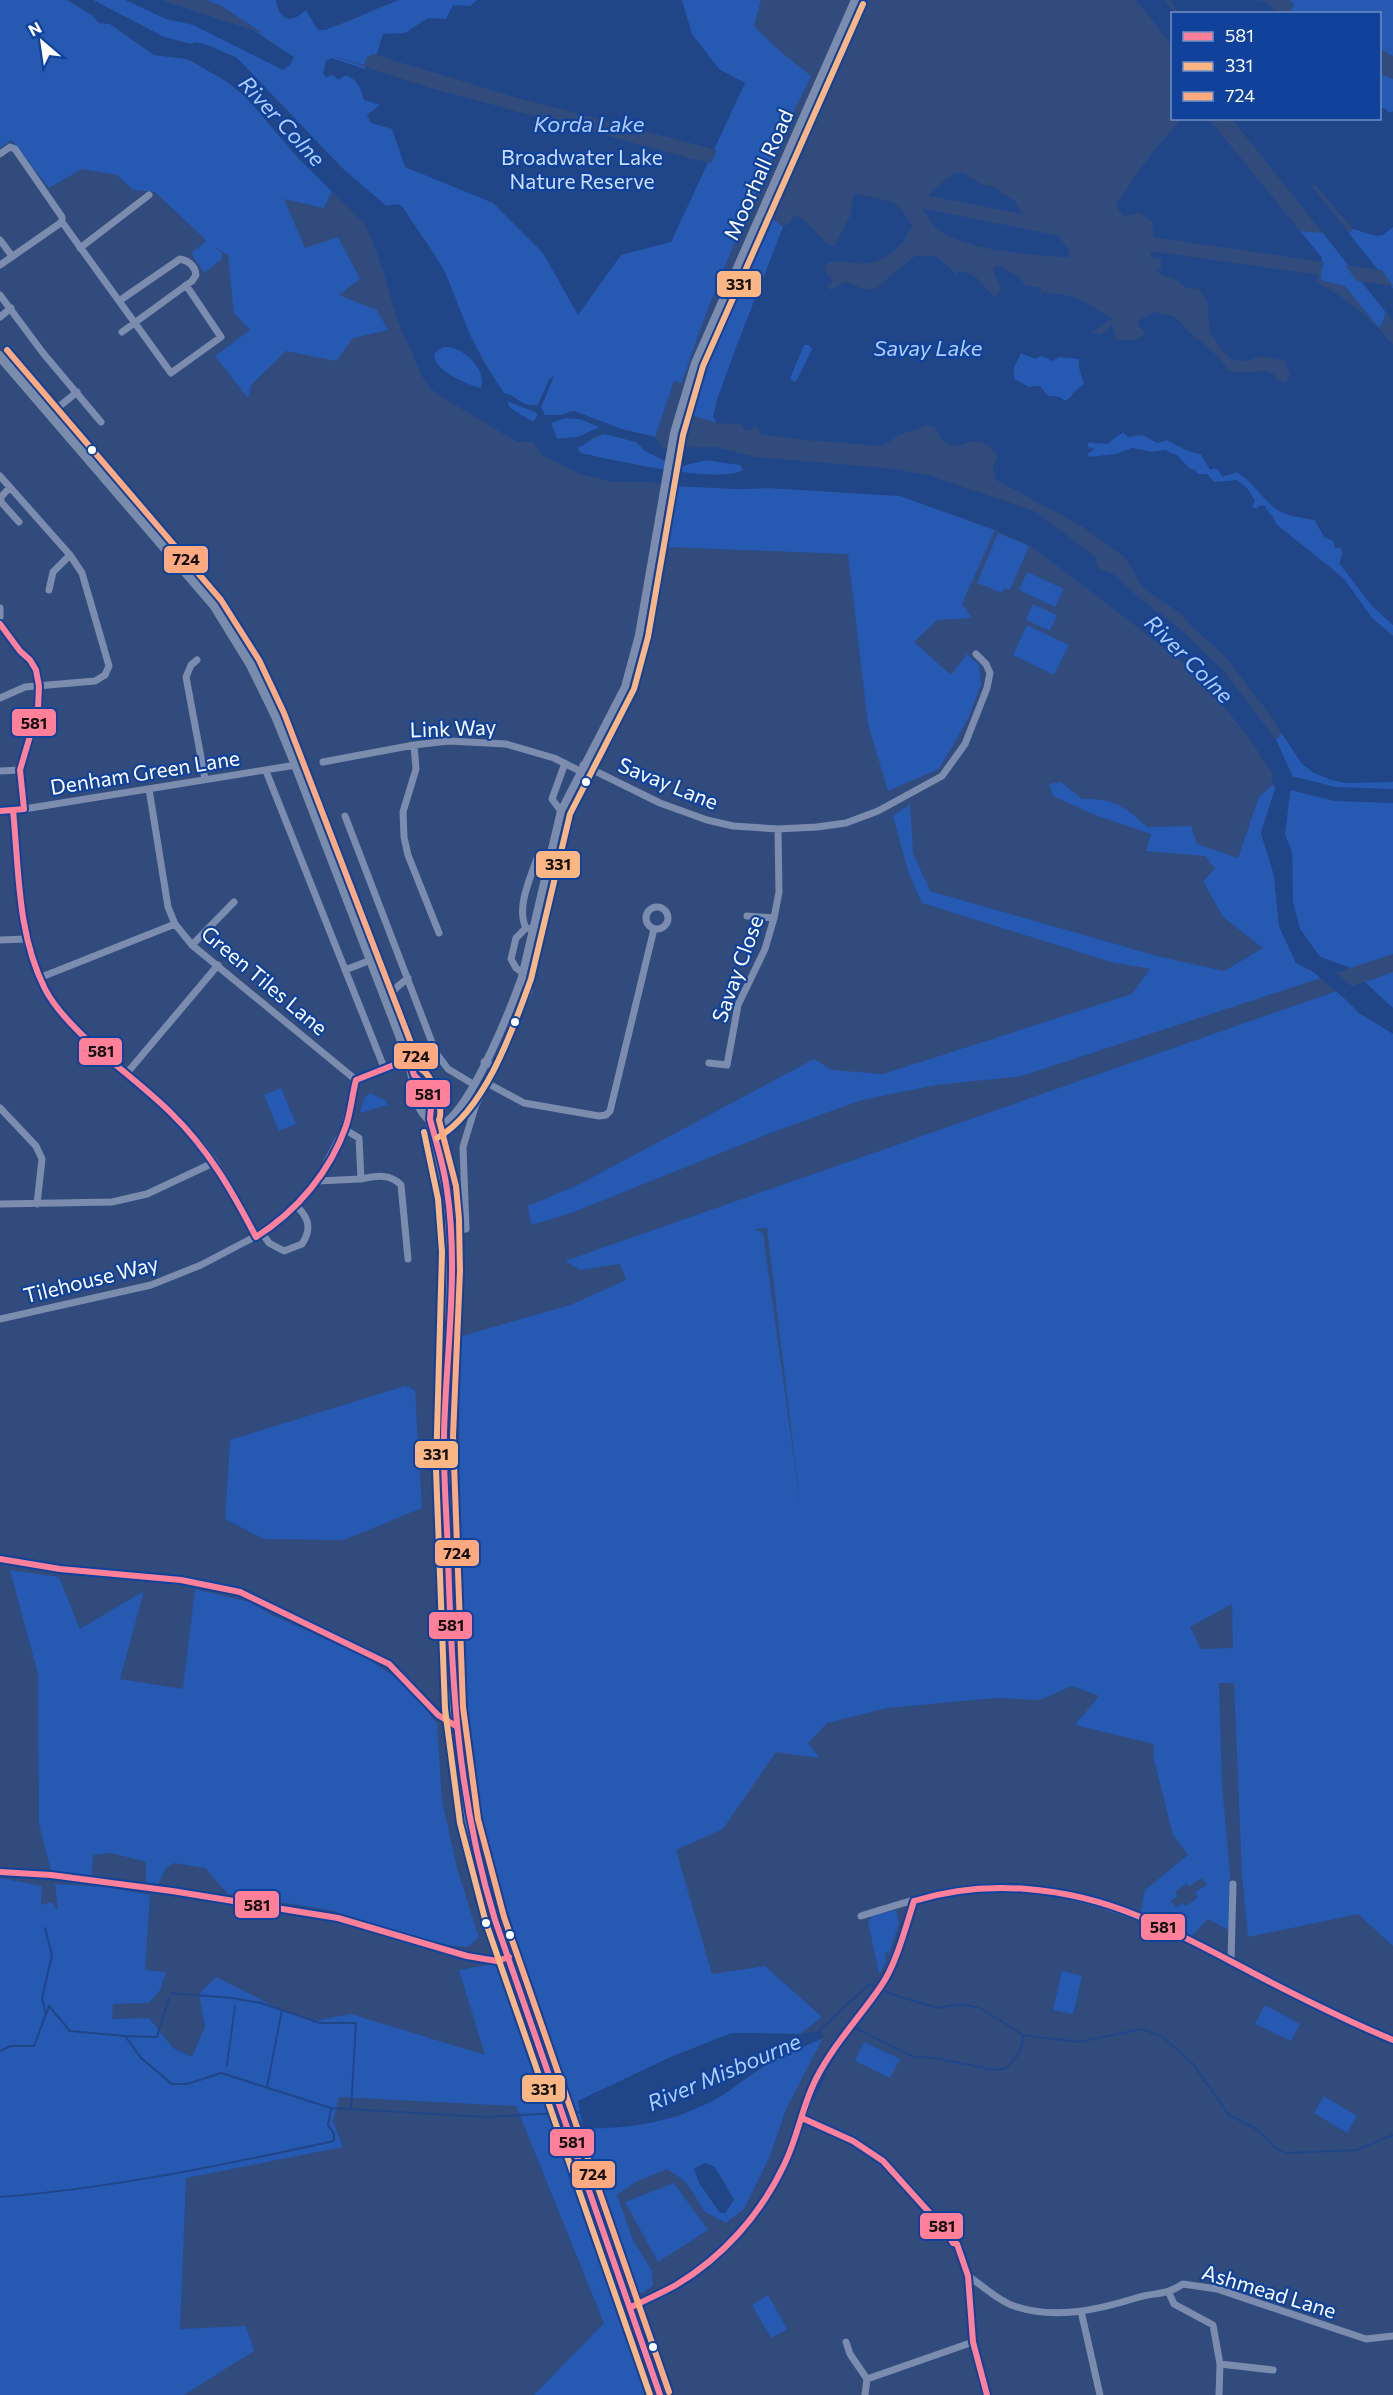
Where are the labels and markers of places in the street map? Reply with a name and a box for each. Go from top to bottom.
unlabelled marker [86,444,98,456]
unlabelled marker [580,776,592,788]
unlabelled marker [509,1016,521,1028]
unlabelled marker [480,1917,492,1929]
unlabelled marker [504,1929,516,1941]
unlabelled marker [647,2341,659,2353]

